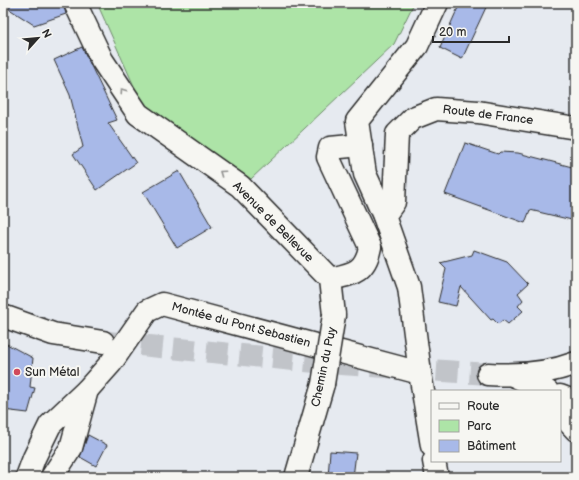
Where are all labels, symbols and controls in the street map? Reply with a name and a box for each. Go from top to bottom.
north arrow [18,18,58,58]
scale bar [433,18,509,44]
text: 20 m [439,25,466,40]
text: N [39,27,54,40]
one-way arrow [120,88,128,95]
street label: Route de France [442,102,534,128]
one-way arrow [219,171,226,178]
street label: Avenue de Bellevue [230,179,316,265]
street label: Montée du Pont Sebastien [170,299,312,351]
street label: Chemin du Puy [308,325,340,408]
place label: Sun Métal [25,365,79,380]
marker: Sun Métal [12,367,22,377]
legend [431,390,561,462]
text: Route [467,399,499,414]
text: Parc [467,419,491,434]
text: Bâtiment [467,439,516,454]

